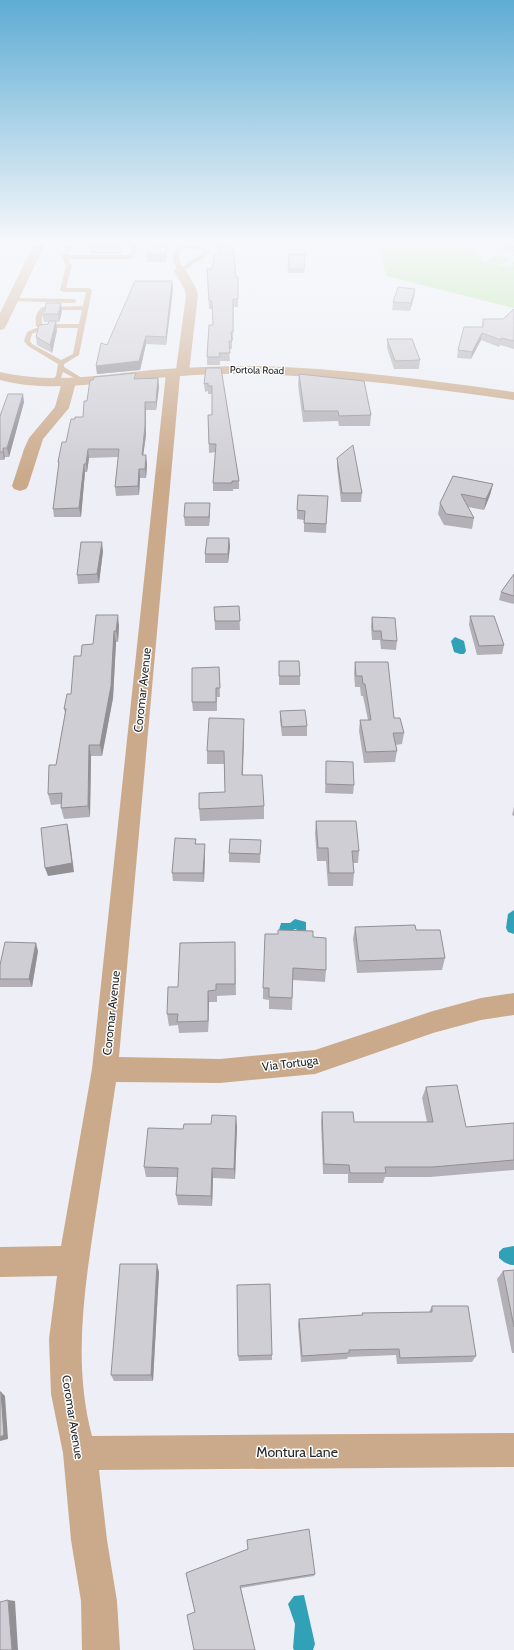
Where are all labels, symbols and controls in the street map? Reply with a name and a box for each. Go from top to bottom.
street label: Portola Road [230,363,284,377]
street label: Coromar Avenue [130,647,154,733]
street label: Coromar Avenue [99,970,123,1056]
street label: Via Tortuga [261,1052,319,1074]
street label: Coromar Avenue [59,1374,87,1460]
street label: Montura Lane [256,1443,338,1461]

